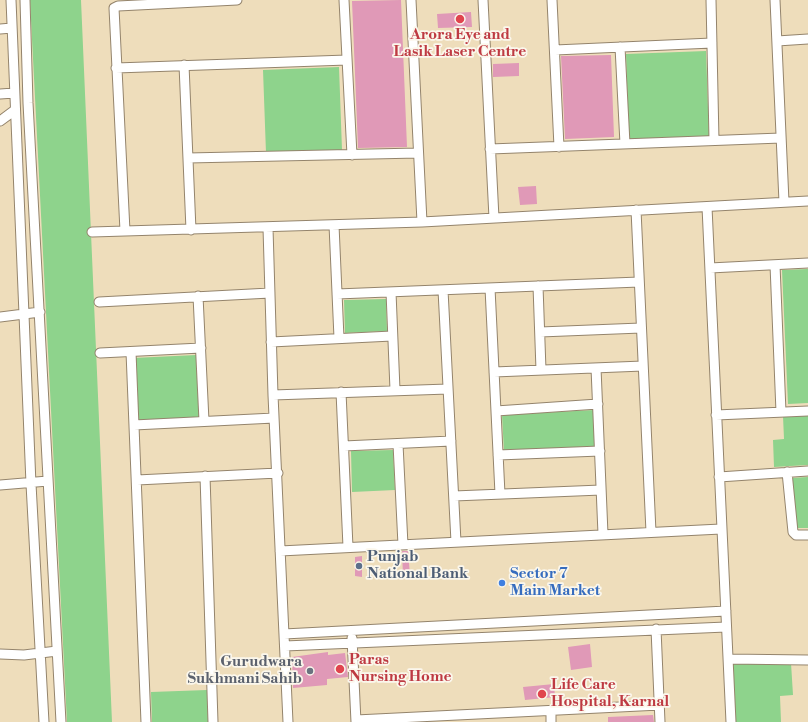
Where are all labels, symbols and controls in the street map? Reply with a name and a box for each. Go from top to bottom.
marker: Arora Eye and Lasik Laser Centre [454,13,466,25]
place label: Arora Eye and Lasik Laser Centre [394,26,526,61]
place label: Punjab National Bank [367,548,468,583]
marker: Punjab National Bank [354,561,364,571]
place label: Sector 7 Main Market [510,565,600,600]
marker: Sector 7 Main Market [497,578,507,588]
place label: Paras Nursing Home [349,651,452,686]
place label: Gurudwara Sukhmani Sahib [187,653,302,688]
marker: Paras Nursing Home [334,663,346,675]
marker: Gurudwara Sukhmani Sahib [305,666,315,676]
place label: Life Care Hospital, Karnal [551,676,669,711]
marker: Life Care Hospital, Karnal [536,688,548,700]

